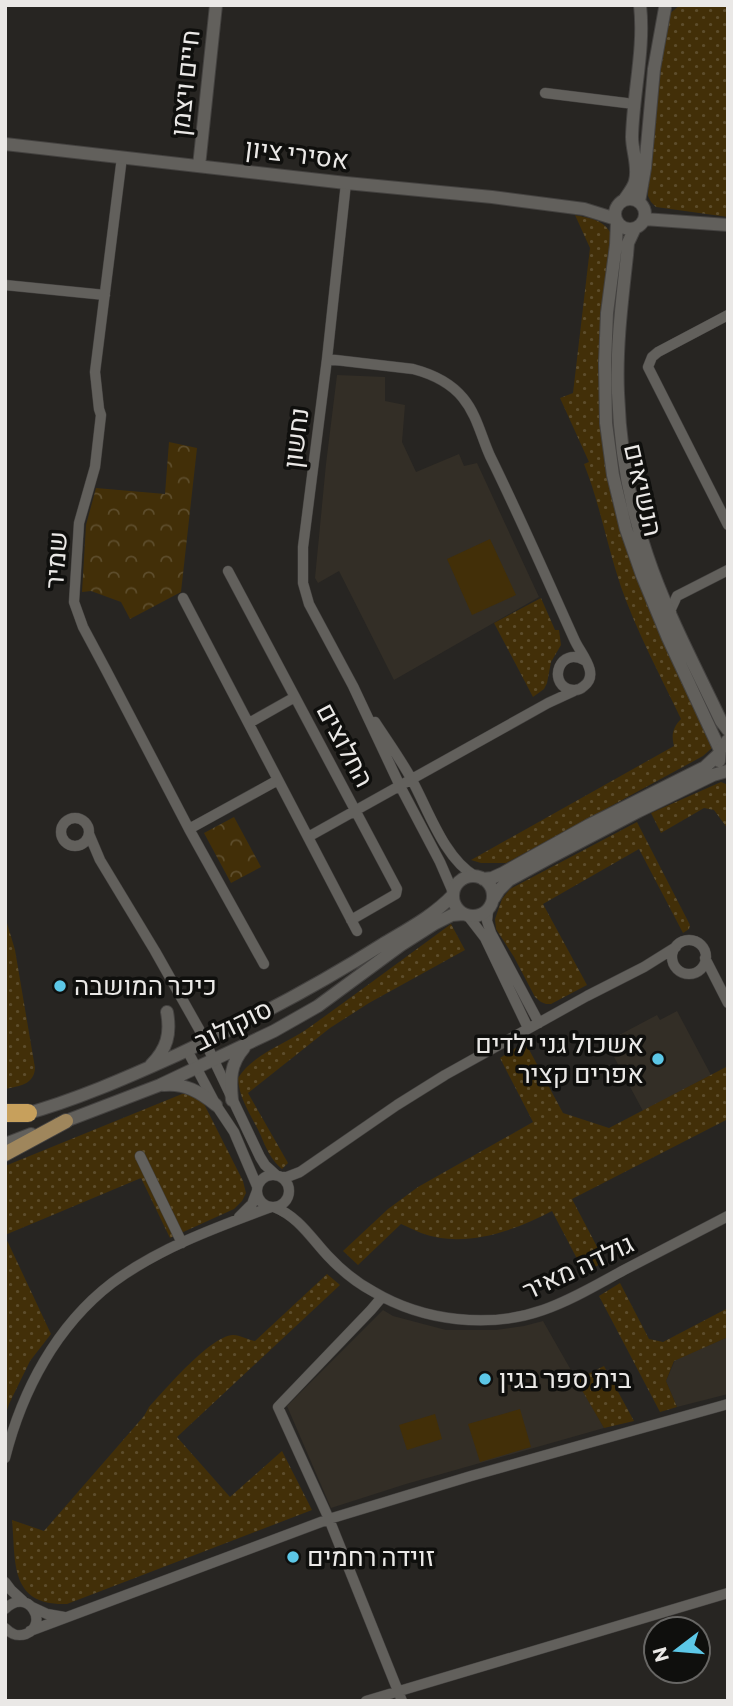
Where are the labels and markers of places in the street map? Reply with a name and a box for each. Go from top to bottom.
place label: כיכר המושבה [74,969,217,1000]
marker: כיכר המושבה [52,978,68,994]
place label: אשכול גני ילדים אפרים קציר [475,1027,644,1088]
marker: אשכול גני ילדים אפרים קציר [650,1051,666,1067]
place label: בית ספר בגין [499,1362,632,1393]
marker: בית ספר בגין [477,1371,493,1387]
place label: זוידה רחמים [307,1540,435,1571]
marker: זוידה רחמים [285,1549,301,1565]

